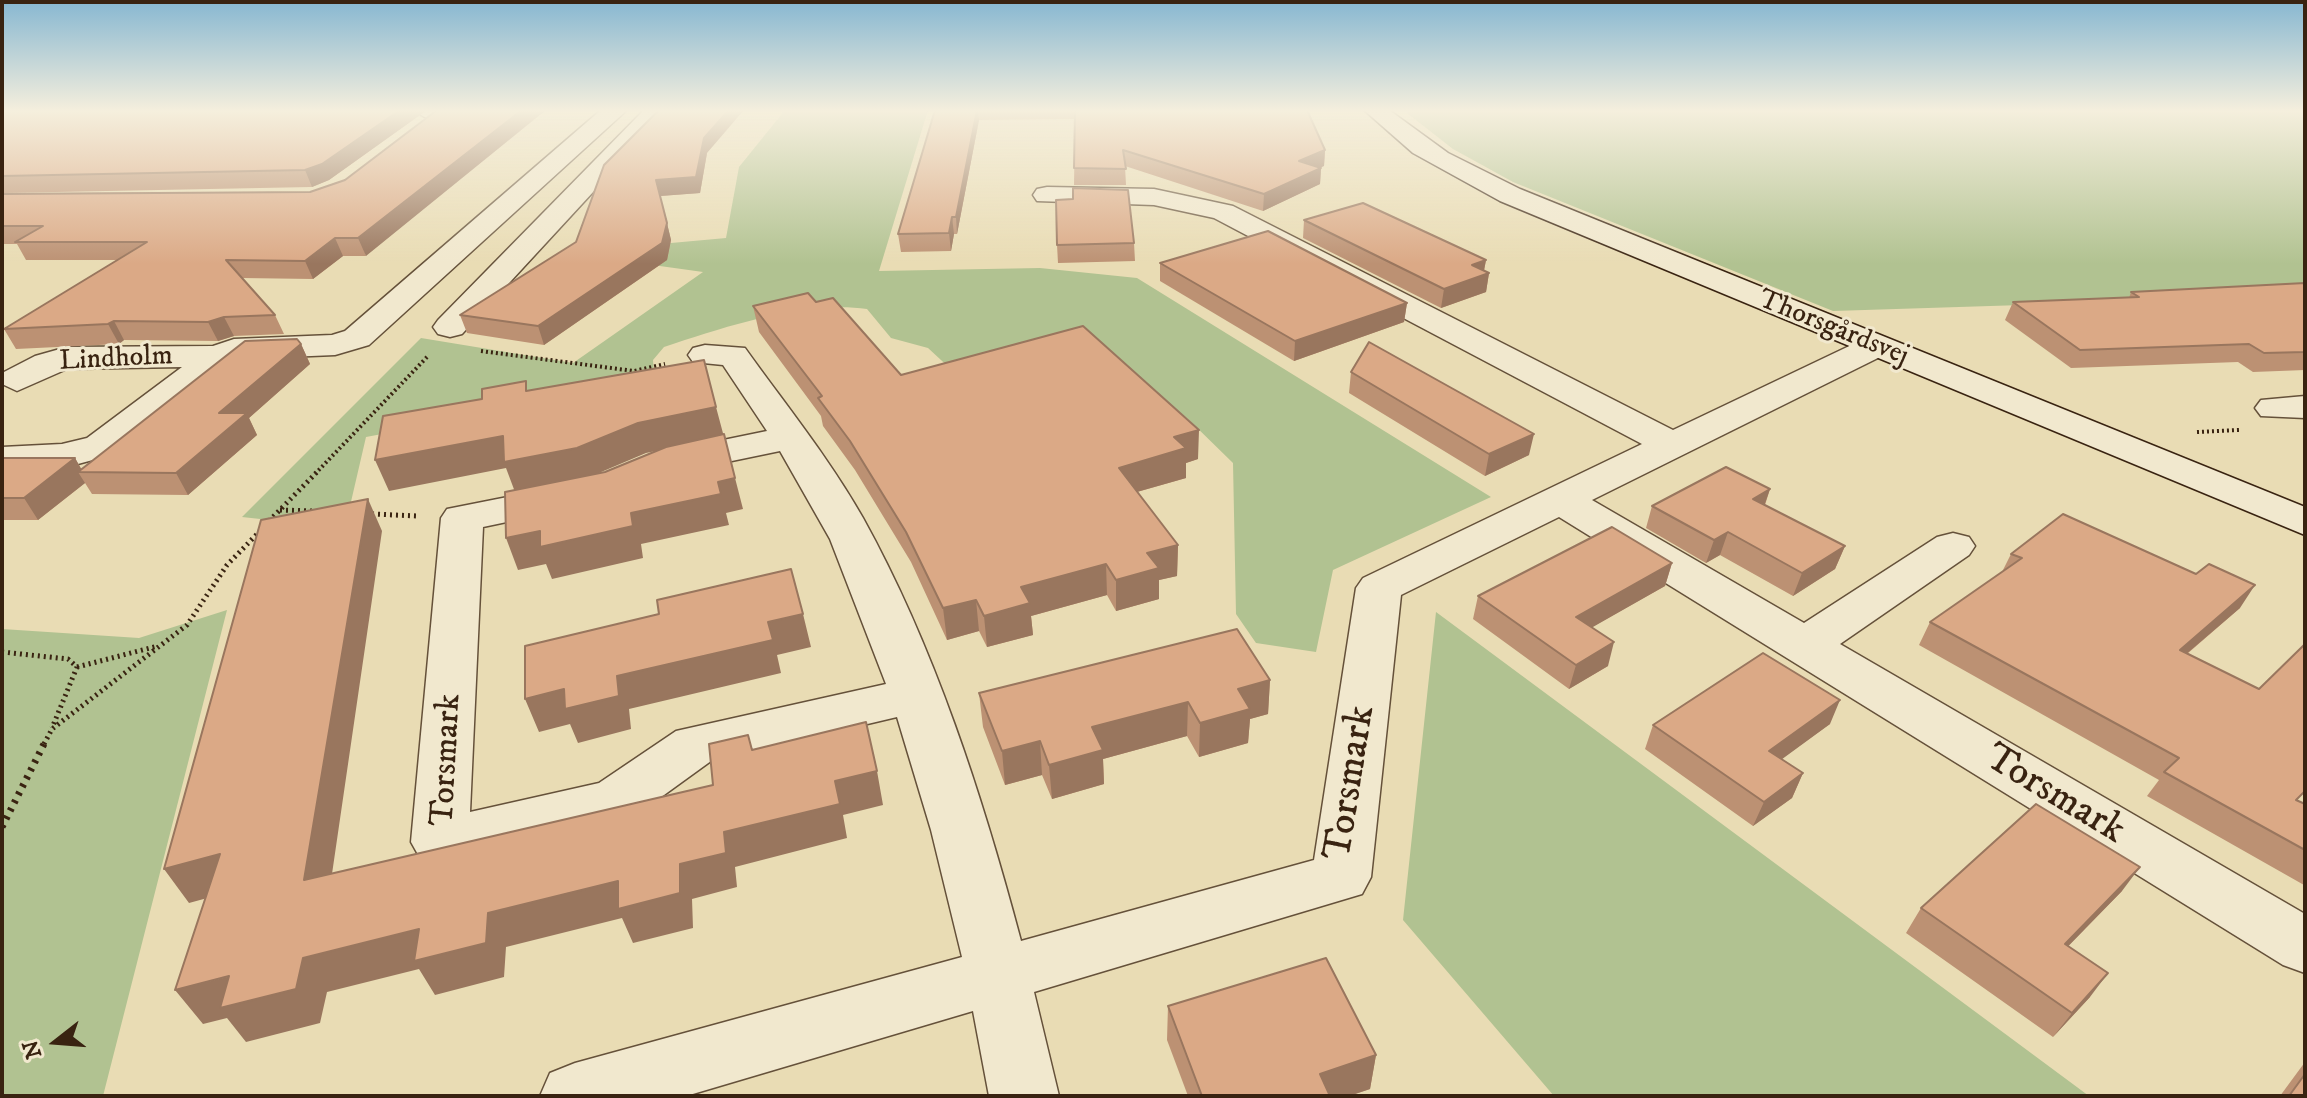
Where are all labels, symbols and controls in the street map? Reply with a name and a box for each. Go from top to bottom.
street label: Thorsgårdsvej [1753,284,1913,374]
street label: Lindholm [58,340,174,380]
street label: Torsmark [424,693,472,827]
street label: Torsmark [1316,703,1388,863]
street label: Torsmark [1975,735,2133,857]
north arrow [16,1002,96,1082]
text: N [17,1037,48,1062]

